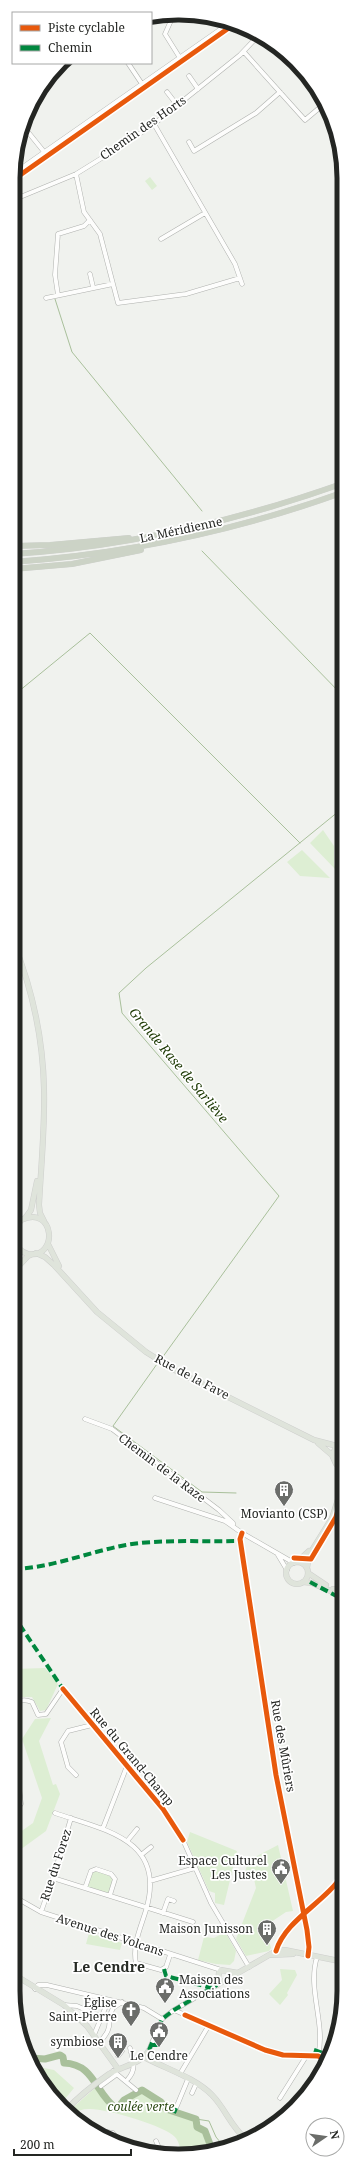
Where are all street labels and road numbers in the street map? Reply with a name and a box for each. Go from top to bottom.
street label: Chemin des Horts [96,92,189,164]
street label: La Méridienne [138,512,224,547]
street label: Rue de la Fave [152,1350,233,1403]
street label: Chemin de la Raze [115,1429,209,1506]
street label: Rue des Mûriers [267,1699,300,1793]
street label: Rue du Grand-Champ [86,1704,178,1809]
street label: Rue du Forez [36,1827,75,1903]
street label: Avenue des Volcans [54,1909,166,1960]

